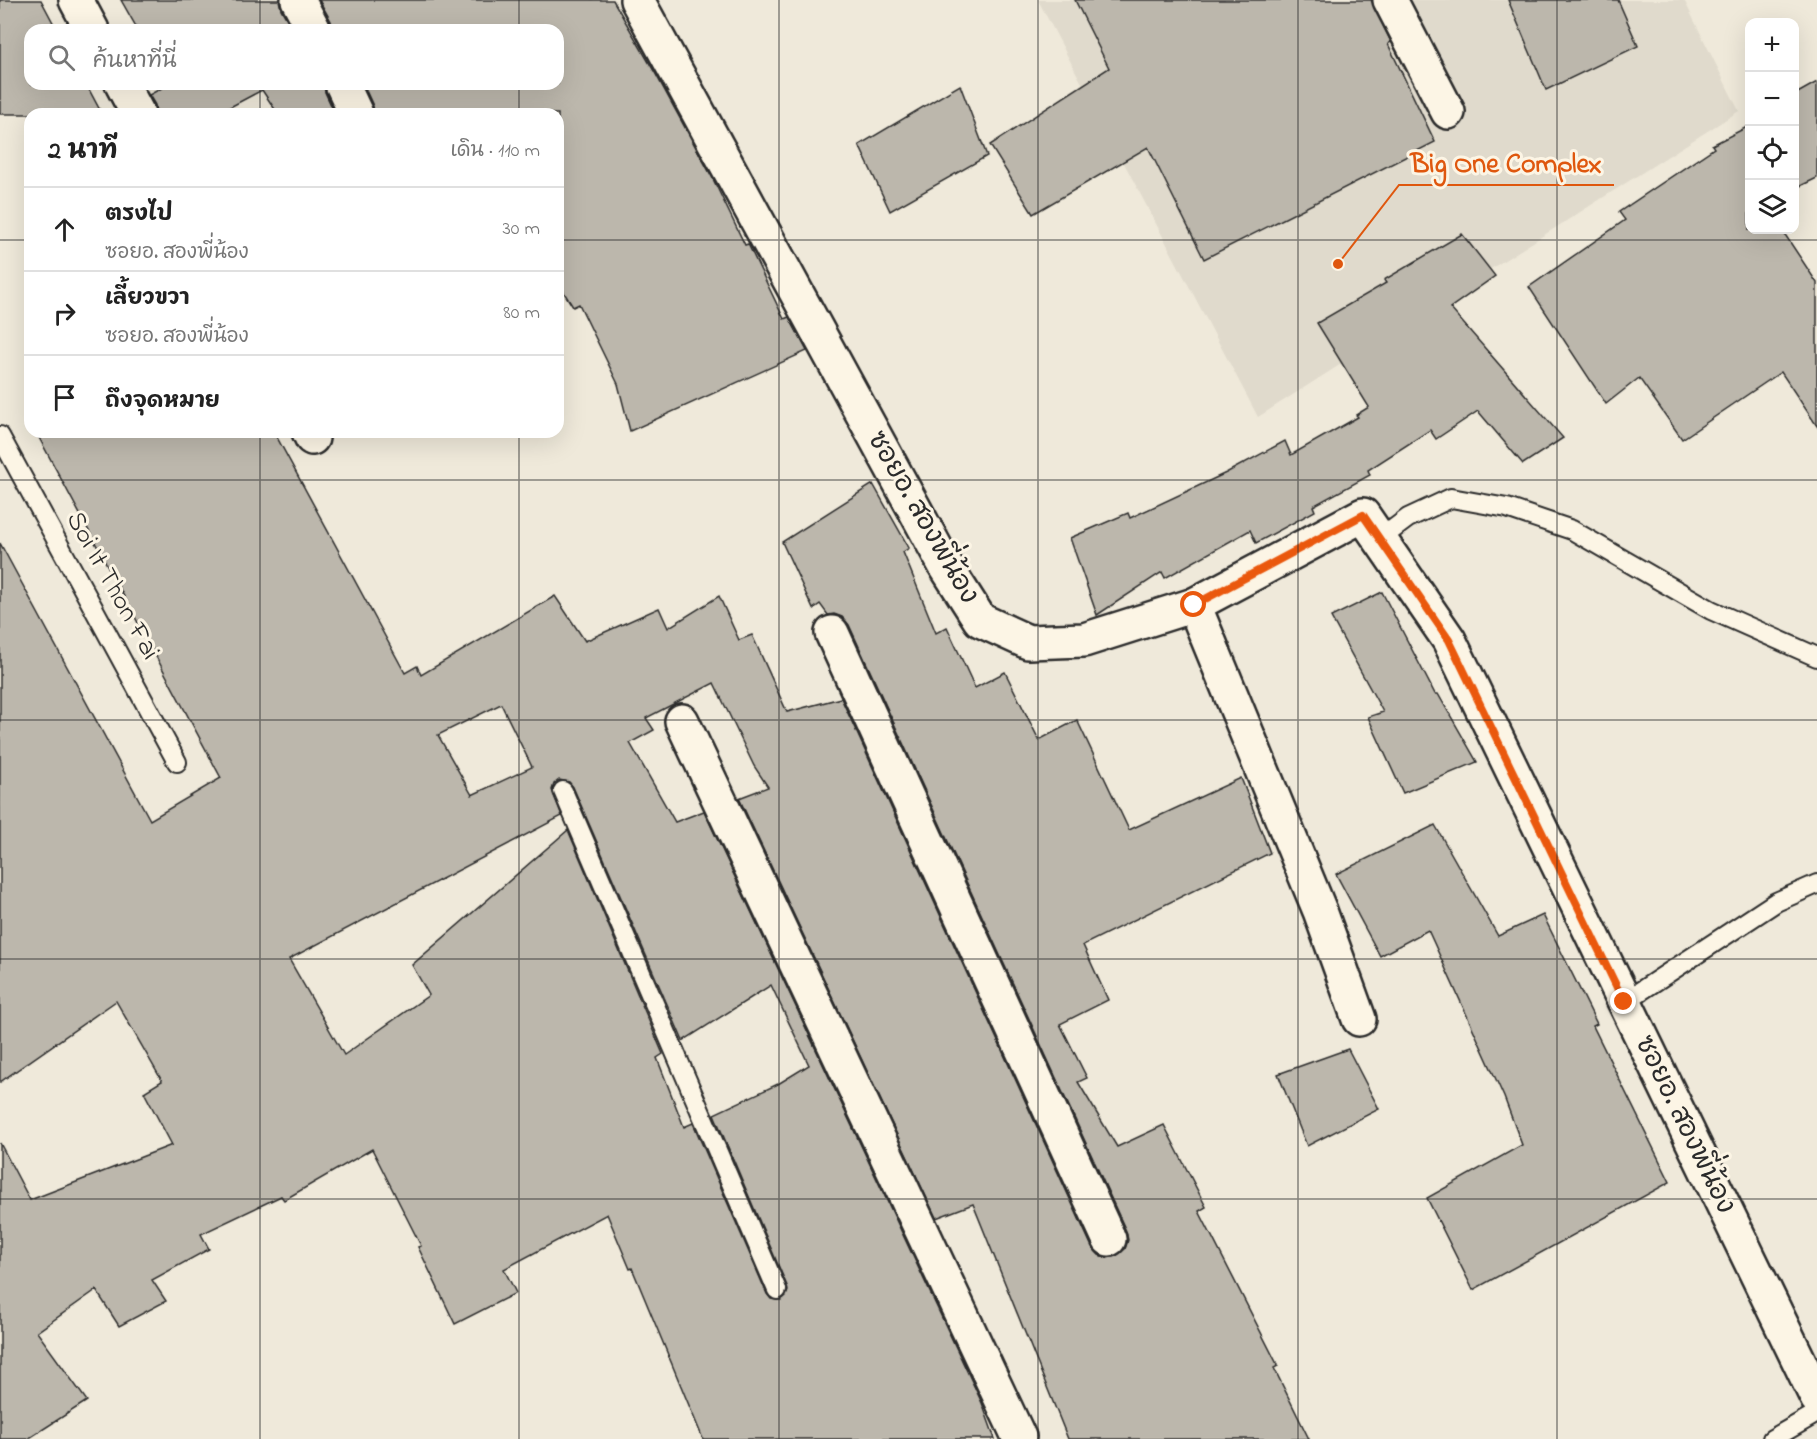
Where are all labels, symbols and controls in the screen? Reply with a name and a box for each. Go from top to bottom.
map controls [1745,18,1799,234]
button: + [1745,18,1799,72]
search box [24,24,564,90]
icon: search [45,41,78,74]
text: ค้นหาที่นี่ [93,46,177,78]
button: − [1745,72,1799,126]
button: locate [1745,126,1799,180]
text: 2 นาที [48,133,118,171]
text: เดิน · 110 m [450,137,540,166]
callout: Big One Complex [1399,139,1614,185]
text: Big One Complex [1408,145,1602,187]
button: layers [1745,180,1799,234]
text: ตรงไป [105,199,173,231]
icon: ahead [48,213,81,246]
text: 30 m [503,215,540,244]
text: ซอยอ. สองพี่น้อง [105,239,249,268]
text: เลี้ยวขวา [105,283,189,315]
icon: right [48,297,81,330]
text: 80 m [503,299,540,328]
text: ซอยอ. สองพี่น้อง [105,323,249,352]
icon: arrive [48,381,81,414]
text: ถึงจุดหมาย [105,386,220,418]
street label: ซอยอ. สองพี่น้อง [857,420,994,612]
street label: Soi It Thon Fai [55,505,169,667]
route start [1180,591,1206,617]
route end [1610,988,1636,1014]
street label: ซอยอ. สองพี่น้อง [1624,1026,1751,1221]

